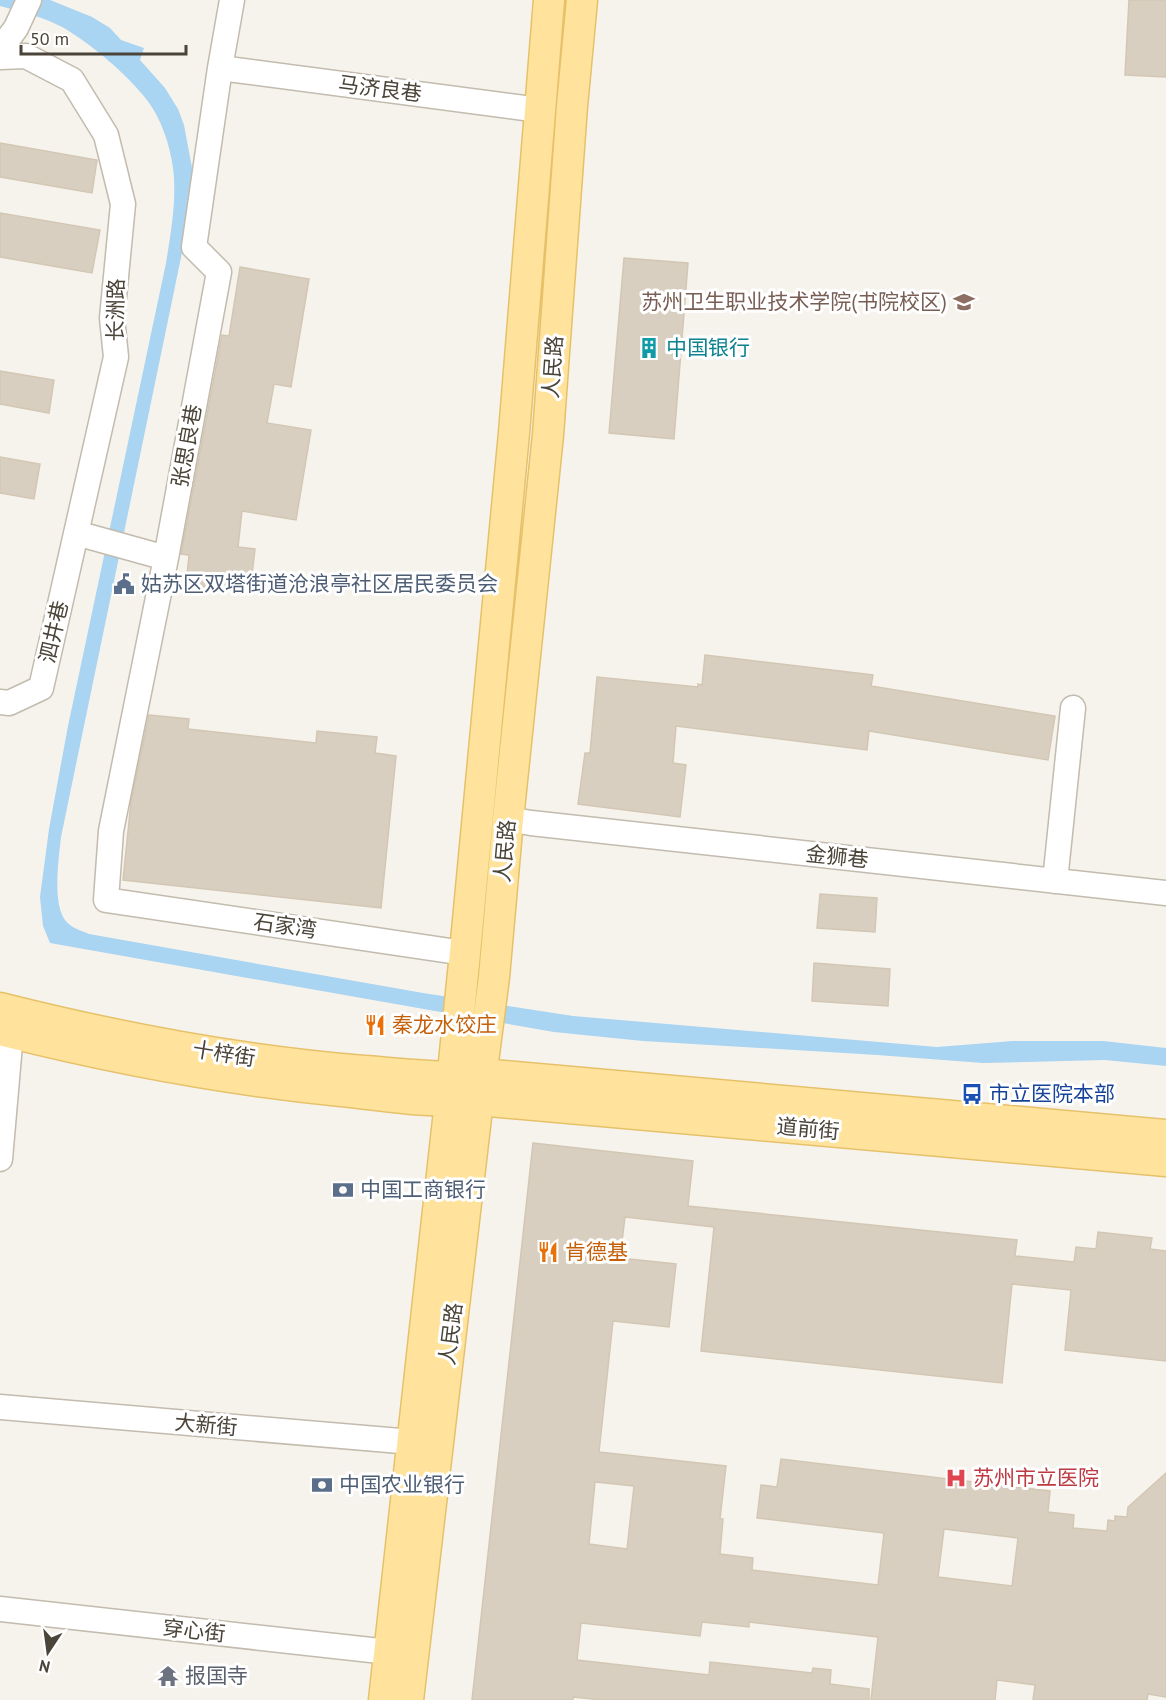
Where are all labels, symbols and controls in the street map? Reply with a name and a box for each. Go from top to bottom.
scale bar [21,18,186,56]
text: 50 m [30,27,69,50]
street label: 马济良巷 [337,70,423,107]
street label: 长洲路 [101,278,130,342]
place label: 苏州卫生职业技术学院(书院校区) [641,288,947,315]
school or university icon: 苏州卫生职业技术学院(书院校区) [952,290,976,314]
place label: 中国银行 [666,334,750,361]
street label: 人民路 [537,335,568,399]
building icon: 中国银行 [637,336,661,360]
street label: 张思良巷 [166,402,207,490]
place label: 姑苏区双塔街道沧浪亭社区居民委员会 [141,570,498,597]
public building icon: 姑苏区双塔街道沧浪亭社区居民委员会 [112,572,136,596]
street label: 泗井巷 [33,598,74,666]
street label: 人民路 [488,818,521,884]
street label: 金狮巷 [804,840,870,873]
street label: 石家湾 [252,908,318,943]
place label: 秦龙水饺庄 [392,1011,497,1038]
restaurant icon: 秦龙水饺庄 [363,1013,387,1037]
street label: 十梓街 [191,1035,257,1072]
place label: 市立医院本部 [989,1080,1115,1107]
bus stop icon: 市立医院本部 [960,1082,984,1106]
street label: 道前街 [775,1112,841,1145]
place label: 中国工商银行 [360,1176,486,1203]
bank icon: 中国工商银行 [331,1178,355,1202]
place label: 肯德基 [565,1238,628,1265]
restaurant icon: 肯德基 [536,1240,560,1264]
street label: 人民路 [433,1301,468,1367]
street label: 大新街 [173,1408,239,1441]
place label: 苏州市立医院 [973,1464,1099,1491]
hospital icon: 苏州市立医院 [944,1466,968,1490]
place label: 中国农业银行 [339,1471,465,1498]
bank icon: 中国农业银行 [310,1473,334,1497]
street label: 穿心街 [161,1614,227,1647]
north arrow [18,1622,78,1682]
text: N [37,1656,52,1678]
place label: 报国寺 [185,1662,248,1689]
temple icon: 报国寺 [156,1664,180,1688]

